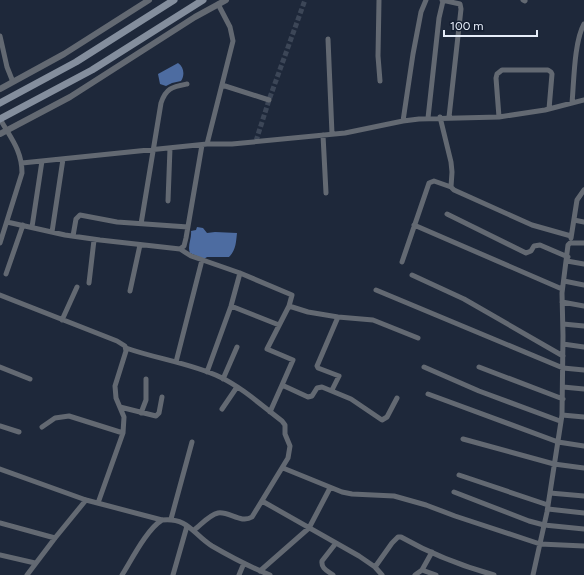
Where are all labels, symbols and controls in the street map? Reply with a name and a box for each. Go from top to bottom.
scale bar [444,12,537,38]
text: 100 m [450,19,484,33]

